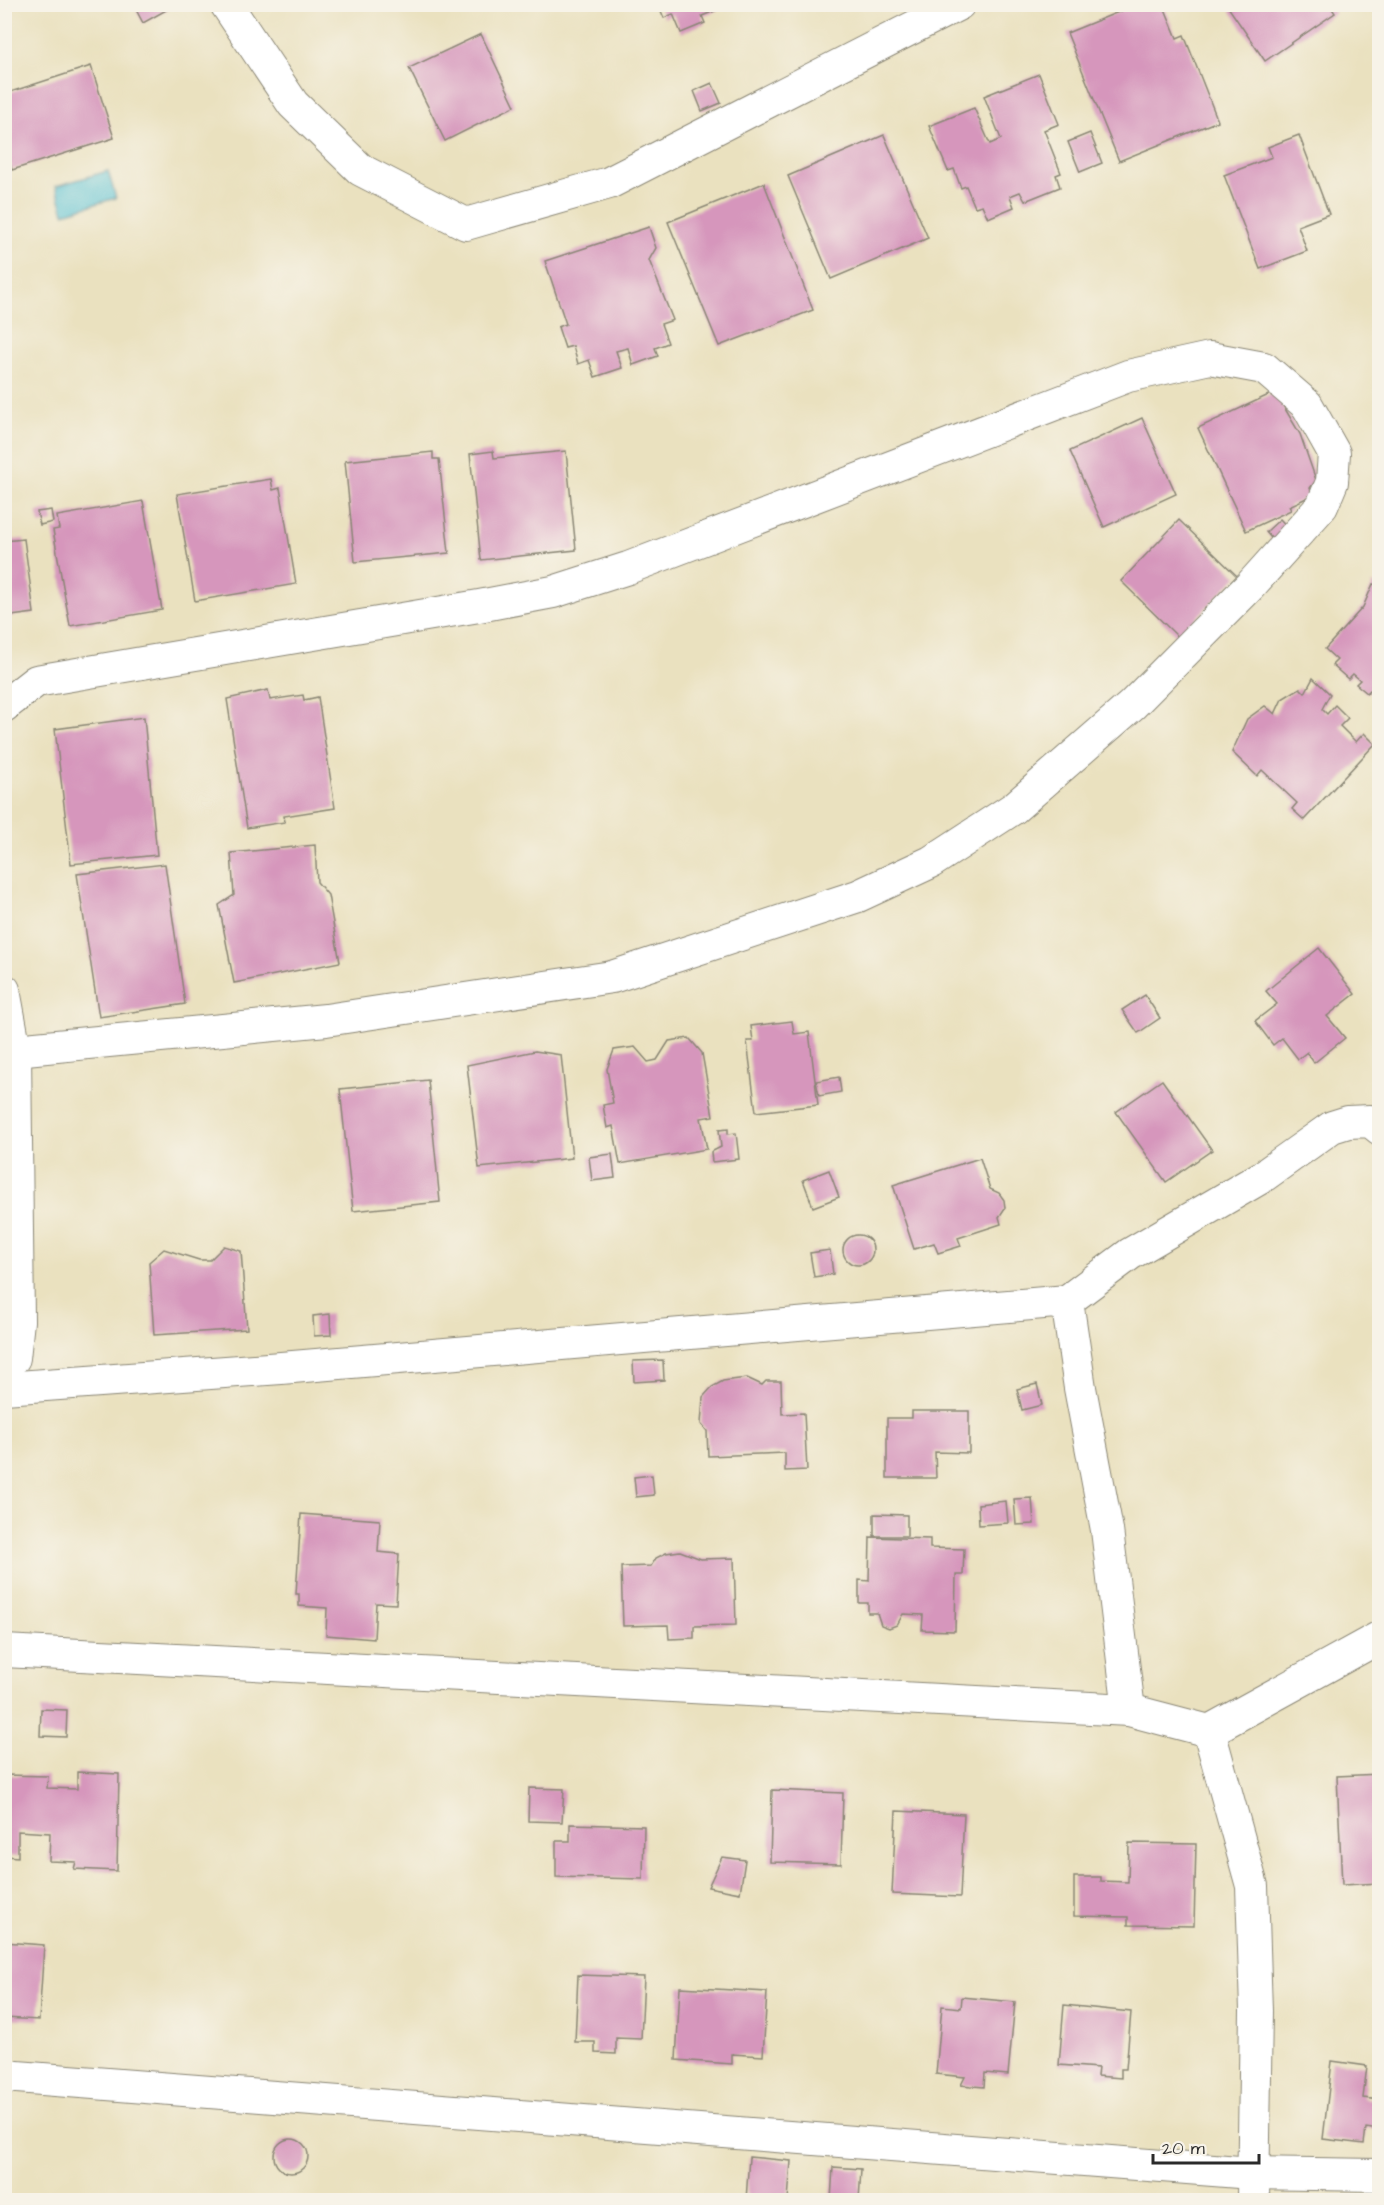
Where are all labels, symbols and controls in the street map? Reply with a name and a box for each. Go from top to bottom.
scale bar [1153,2127,1260,2165]
text: 20 m [1162,2136,1205,2161]

